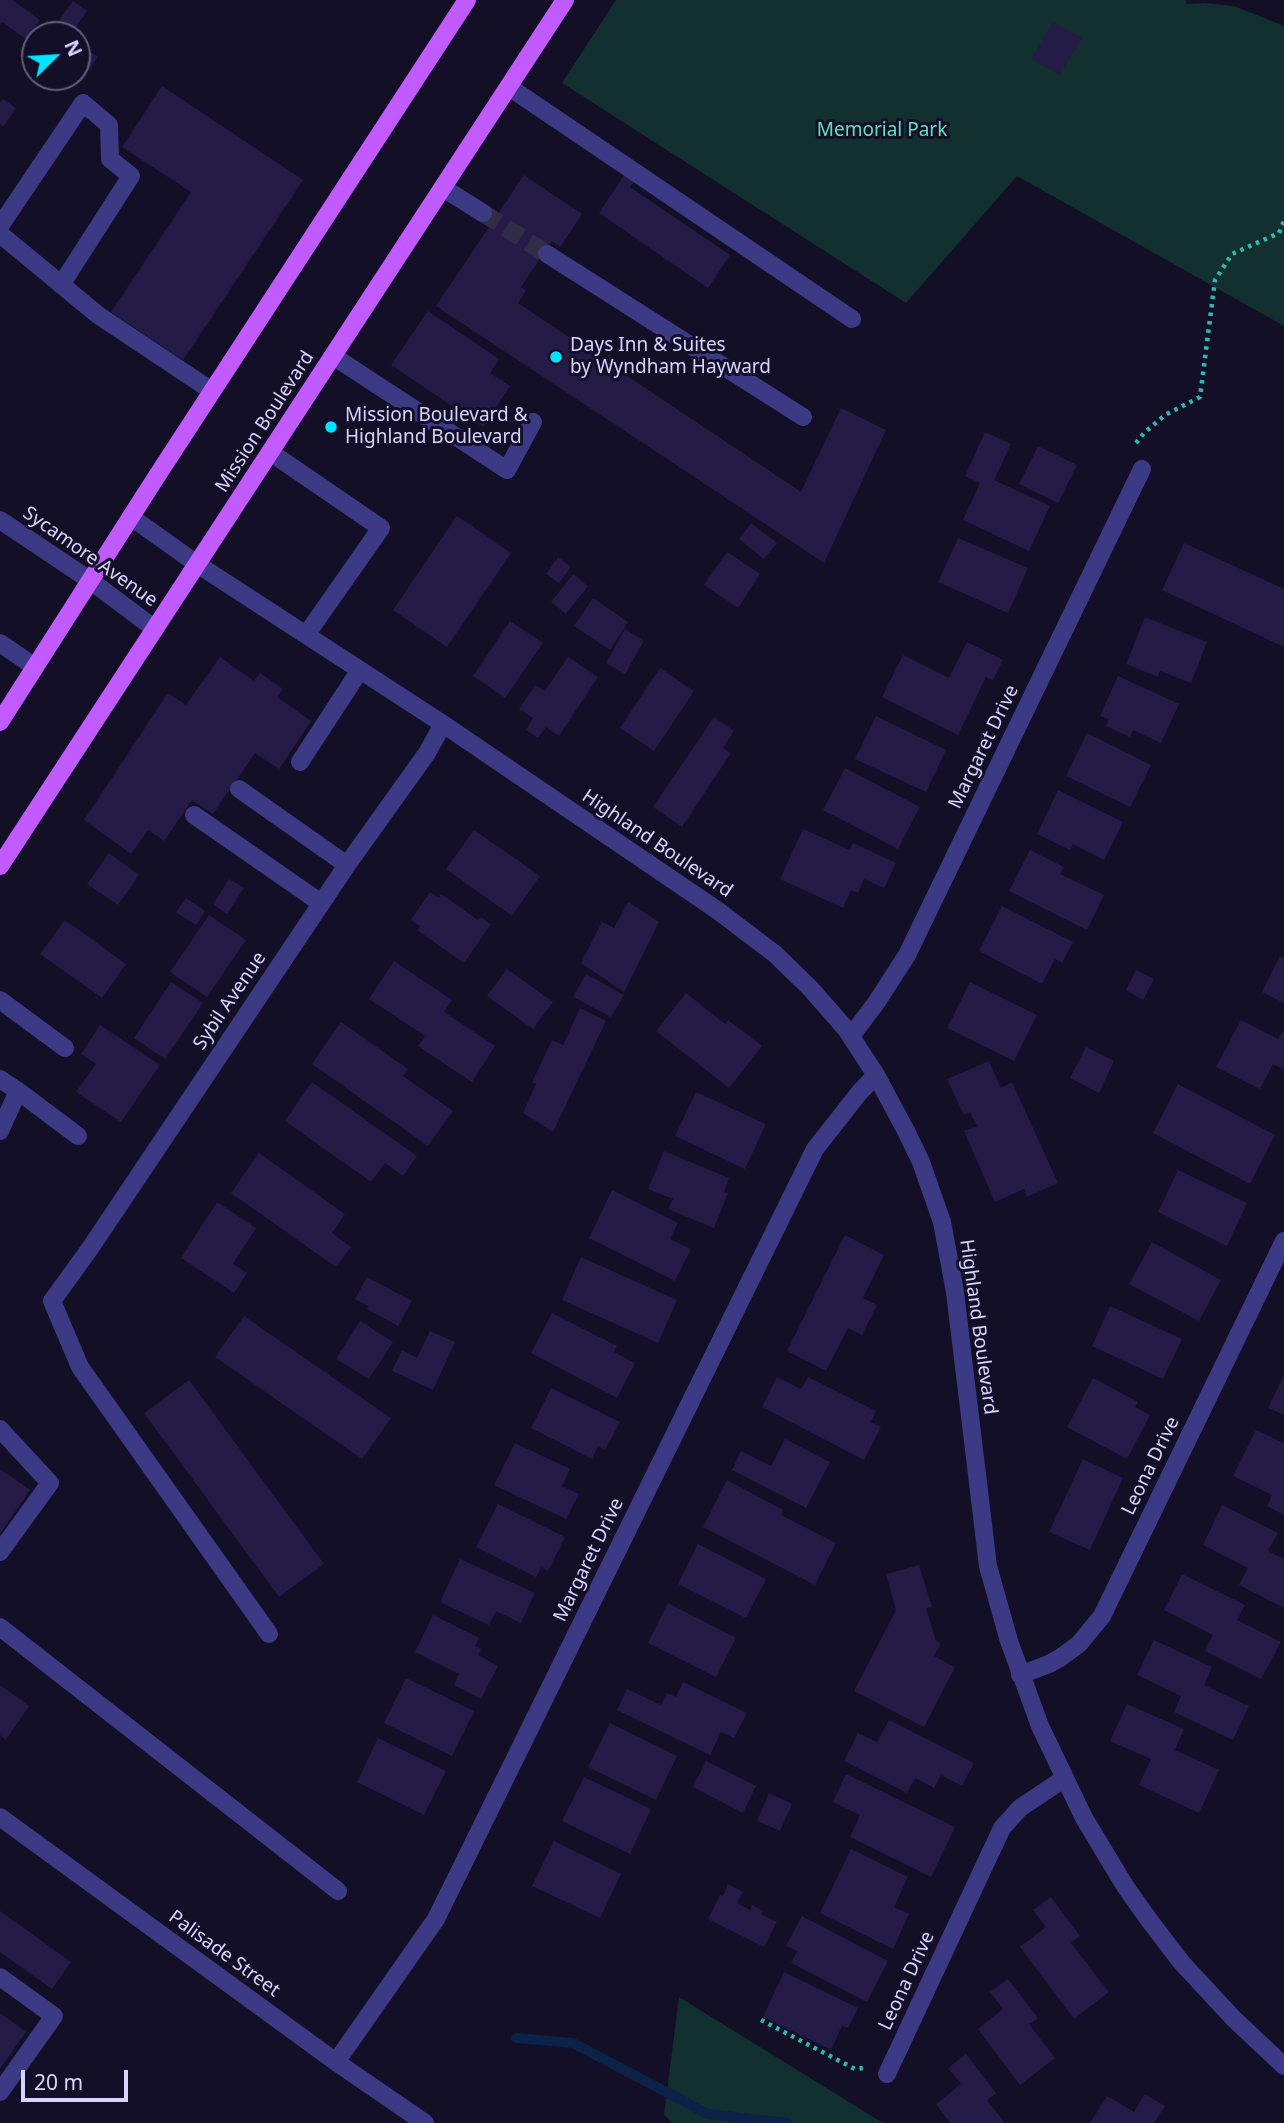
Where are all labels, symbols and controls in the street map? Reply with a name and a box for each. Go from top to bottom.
north arrow [21,21,91,91]
text: N [58,36,88,61]
park label: Memorial Park [817,120,947,142]
place label: Days Inn & Suites by Wyndham Hayward [570,335,771,379]
street label: Mission Boulevard [211,347,319,497]
marker: Days Inn & Suites by Wyndham Hayward [548,349,564,365]
place label: Mission Boulevard & Highland Boulevard [345,405,528,449]
marker: Mission Boulevard & Highland Boulevard [323,419,339,435]
street label: Sycamore Avenue [18,502,162,612]
street label: Margaret Drive [944,681,1024,813]
street label: Highland Boulevard [577,785,737,903]
street label: Sybil Avenue [189,948,271,1054]
street label: Highland Boulevard [954,1238,1002,1416]
street label: Leona Drive [1117,1413,1185,1519]
street label: Margaret Drive [549,1494,629,1626]
street label: Palisade Street [164,1906,284,2002]
street label: Leona Drive [874,1928,940,2034]
scale bar [24,2056,131,2100]
text: 20 m [34,2068,83,2096]

